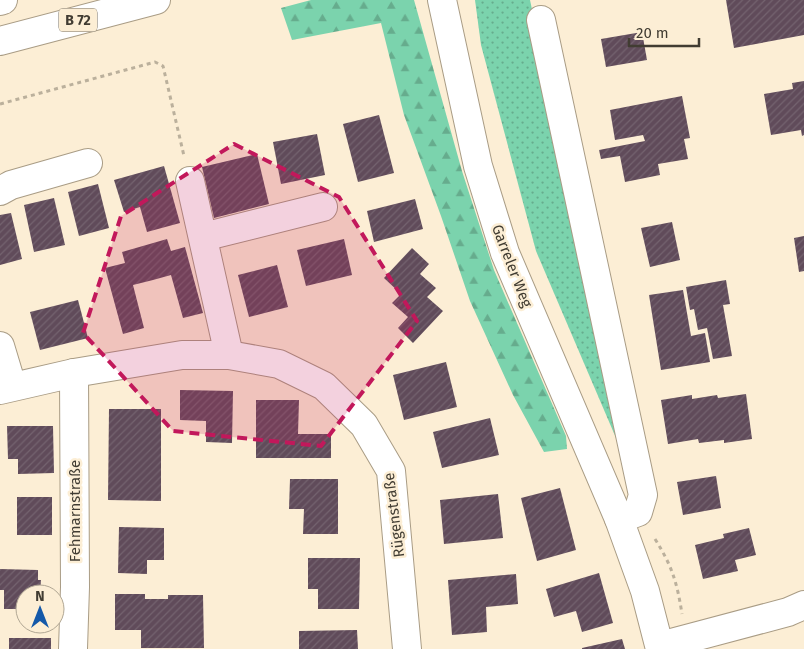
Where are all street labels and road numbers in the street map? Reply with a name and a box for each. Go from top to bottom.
road number: B 72 [59,8,97,32]
street label: Garreler Weg [488,222,536,310]
street label: Fehmarnstraße [66,460,84,562]
street label: Rügenstraße [380,472,408,558]

